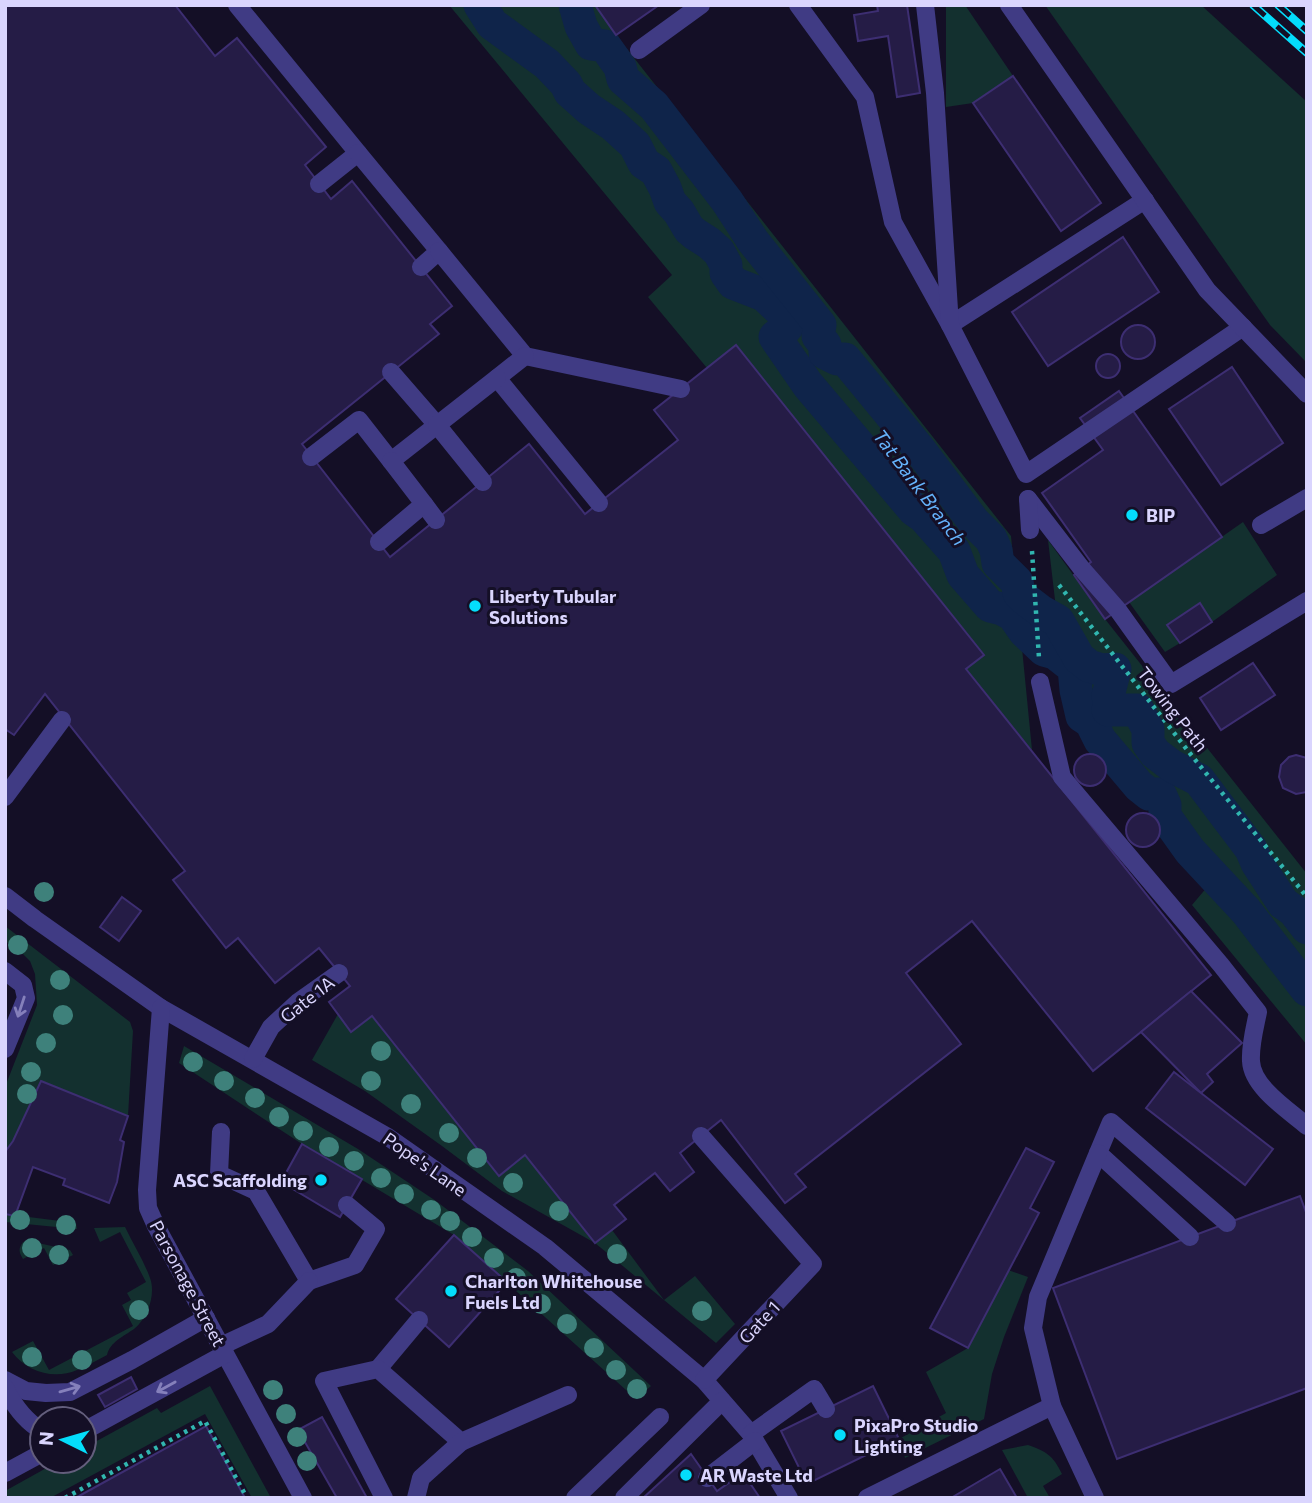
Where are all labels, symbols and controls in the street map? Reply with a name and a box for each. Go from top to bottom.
water label: Tat Bank Branch [869,424,971,550]
place label: BIP [1146,504,1176,526]
marker: BIP [1124,507,1140,523]
place label: Liberty Tubular Solutions [489,585,617,628]
marker: Liberty Tubular Solutions [467,598,483,614]
street label: Towing Path [1133,662,1213,756]
street label: Gate 1A [275,971,339,1027]
one-way arrow [14,995,27,1017]
street label: Pope's Lane [379,1127,471,1201]
place label: ASC Scaffolding [173,1169,307,1191]
marker: ASC Scaffolding [313,1172,329,1188]
street label: Parsonage Street [146,1216,230,1350]
place label: Charlton Whitehouse Fuels Ltd [465,1270,642,1313]
marker: Charlton Whitehouse Fuels Ltd [443,1283,459,1299]
street label: Gate 1 [734,1296,784,1348]
one-way arrow [156,1380,176,1394]
one-way arrow [59,1382,81,1395]
north arrow [28,1405,98,1475]
place label: PixaPro Studio Lighting [854,1414,978,1457]
marker: PixaPro Studio Lighting [832,1427,848,1443]
text: N [33,1430,58,1447]
place label: AR Waste Ltd [700,1464,813,1486]
marker: AR Waste Ltd [678,1467,694,1483]

